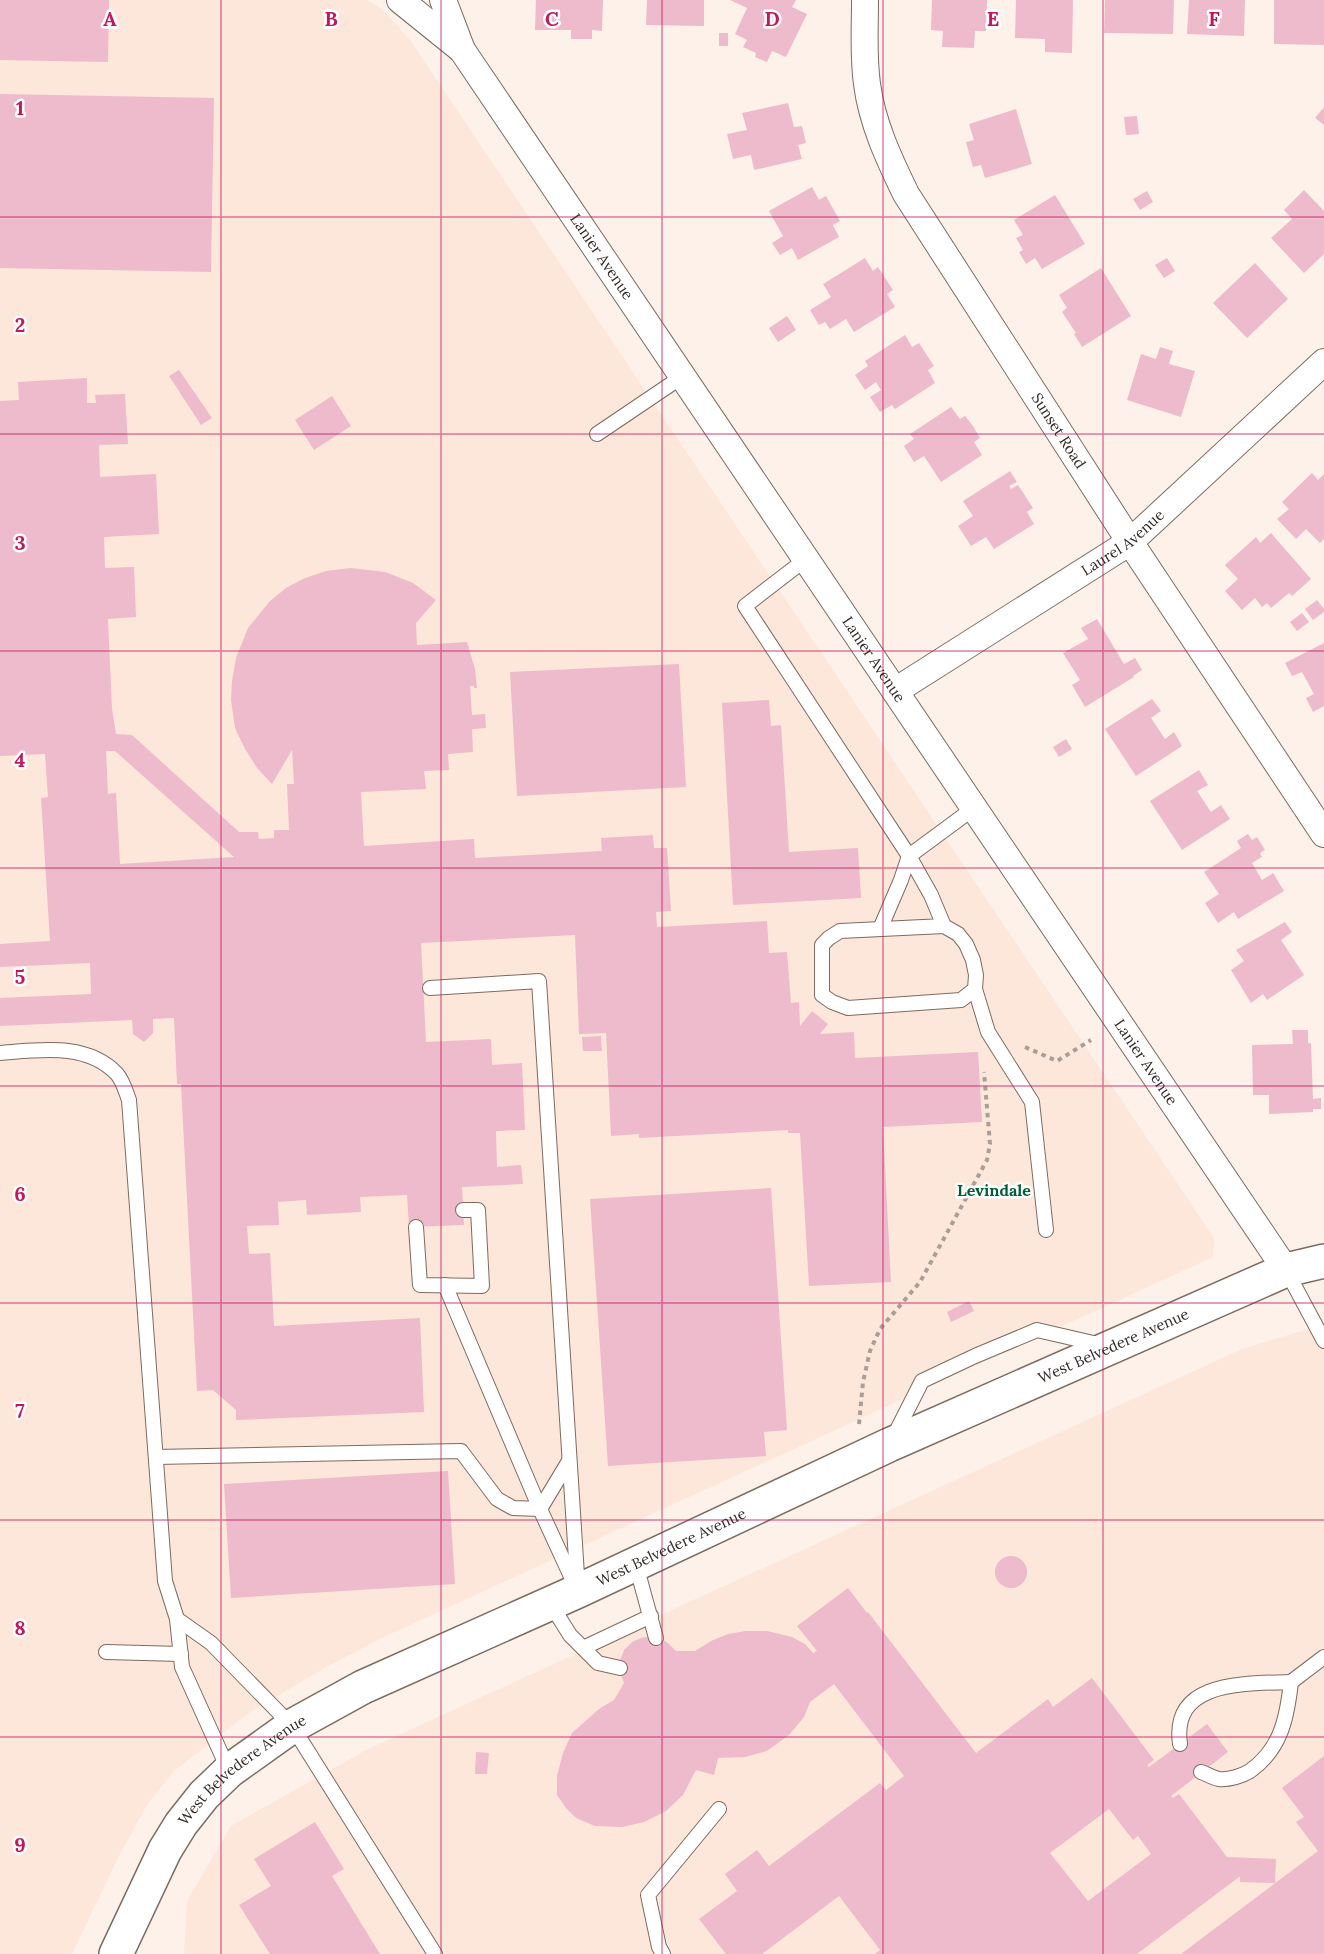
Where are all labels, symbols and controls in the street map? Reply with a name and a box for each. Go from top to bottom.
text: A [103,6,117,31]
text: B [324,6,338,31]
text: C [545,6,559,31]
text: D [764,6,780,31]
text: E [987,6,999,31]
text: F [1208,6,1220,31]
text: 1 [16,95,24,120]
street label: Lanier Avenue [566,210,638,303]
text: 2 [15,312,25,337]
street label: Sunset Road [1028,389,1090,472]
street label: Laurel Avenue [1077,505,1168,580]
text: 3 [14,530,26,555]
street label: Lanier Avenue [838,613,910,706]
text: 4 [15,747,26,772]
text: 5 [15,964,26,989]
street label: Lanier Avenue [1110,1015,1182,1109]
district label: Levindale [957,1180,1031,1200]
text: 6 [14,1181,26,1206]
street label: West Belvedere Avenue [1035,1304,1192,1387]
text: 7 [15,1398,25,1423]
street label: West Belvedere Avenue [593,1504,749,1590]
text: 8 [14,1615,26,1640]
street label: West Belvedere Avenue [174,1710,309,1829]
text: 9 [14,1832,26,1857]

